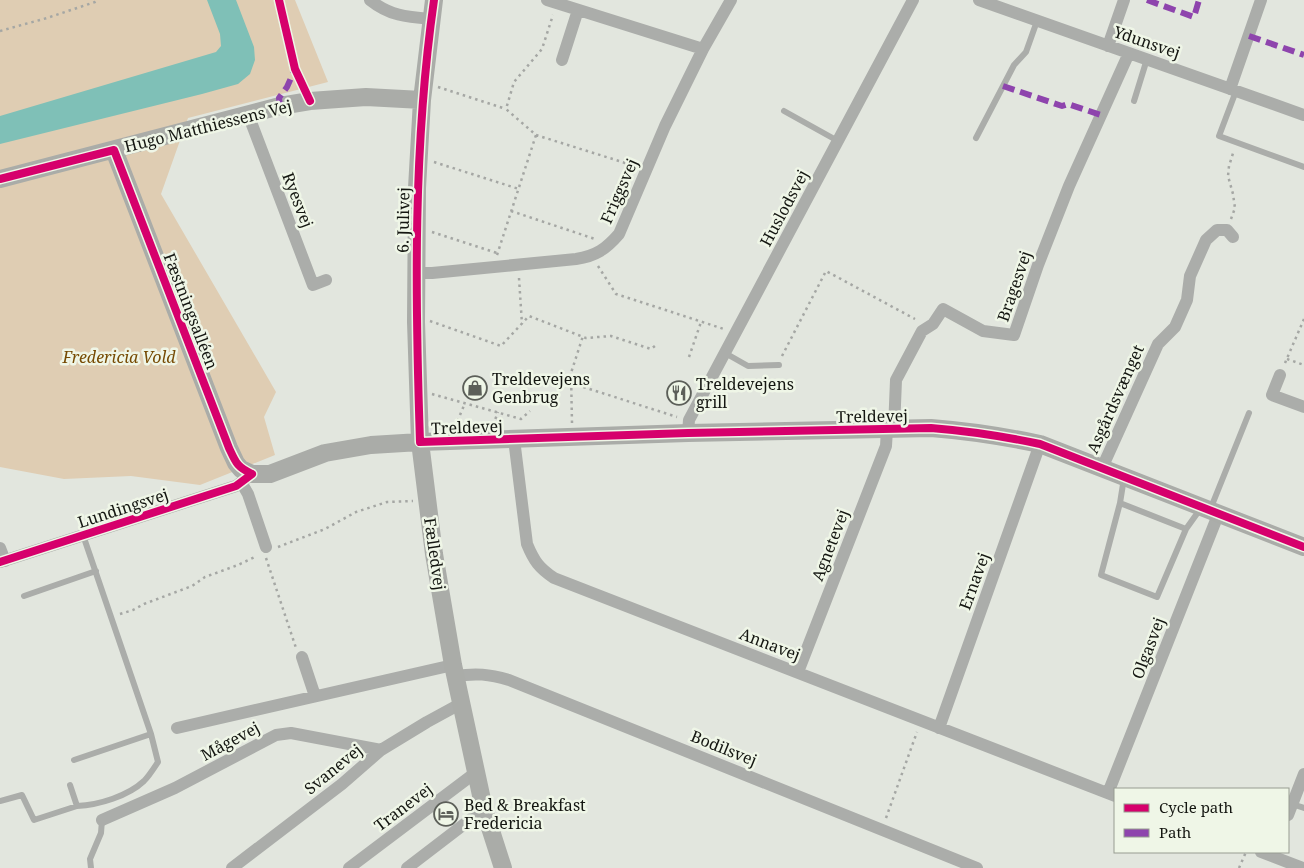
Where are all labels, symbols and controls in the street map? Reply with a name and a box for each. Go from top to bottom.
street label: Ydunsvej [1110,20,1183,64]
street label: Hugo Matthiessens Vej [122,95,294,157]
street label: Friggsvej [595,155,643,227]
street label: Huslodsvej [755,166,813,250]
street label: Ryesvej [277,169,319,231]
street label: 6. Julivej [391,187,415,253]
street label: Bragesvej [992,248,1036,324]
street label: Fæstningsalléen [159,250,223,372]
street label: Asgårdsvænget [1081,341,1149,457]
park label: Fredericia Vold [61,346,176,368]
place label: Treldevejens Genbrug [492,368,590,408]
place label: Treldevejens grill [696,373,794,413]
shop icon: Treldevejens Genbrug [462,375,488,401]
restaurant icon: Treldevejens grill [666,380,692,406]
street label: Treldevej [836,404,908,428]
street label: Treldevej [431,415,503,439]
street label: Lundingsvej [75,483,171,533]
street label: Agnetevej [806,506,854,584]
street label: Fælledvej [419,516,451,592]
street label: Ernavej [953,549,995,613]
street label: Olgasvej [1126,614,1170,682]
street label: Annavej [736,622,804,666]
street label: Mågevej [197,716,263,766]
street label: Bodilsvej [688,725,760,771]
street label: Svanevej [299,739,367,799]
street label: Tranevej [369,778,437,836]
legend [1114,788,1289,853]
place label: Bed & Breakfast Fredericia [464,794,586,834]
text: Cycle path [1159,797,1234,817]
hotel icon: Bed & Breakfast Fredericia [433,801,459,827]
text: Path [1159,822,1192,842]

